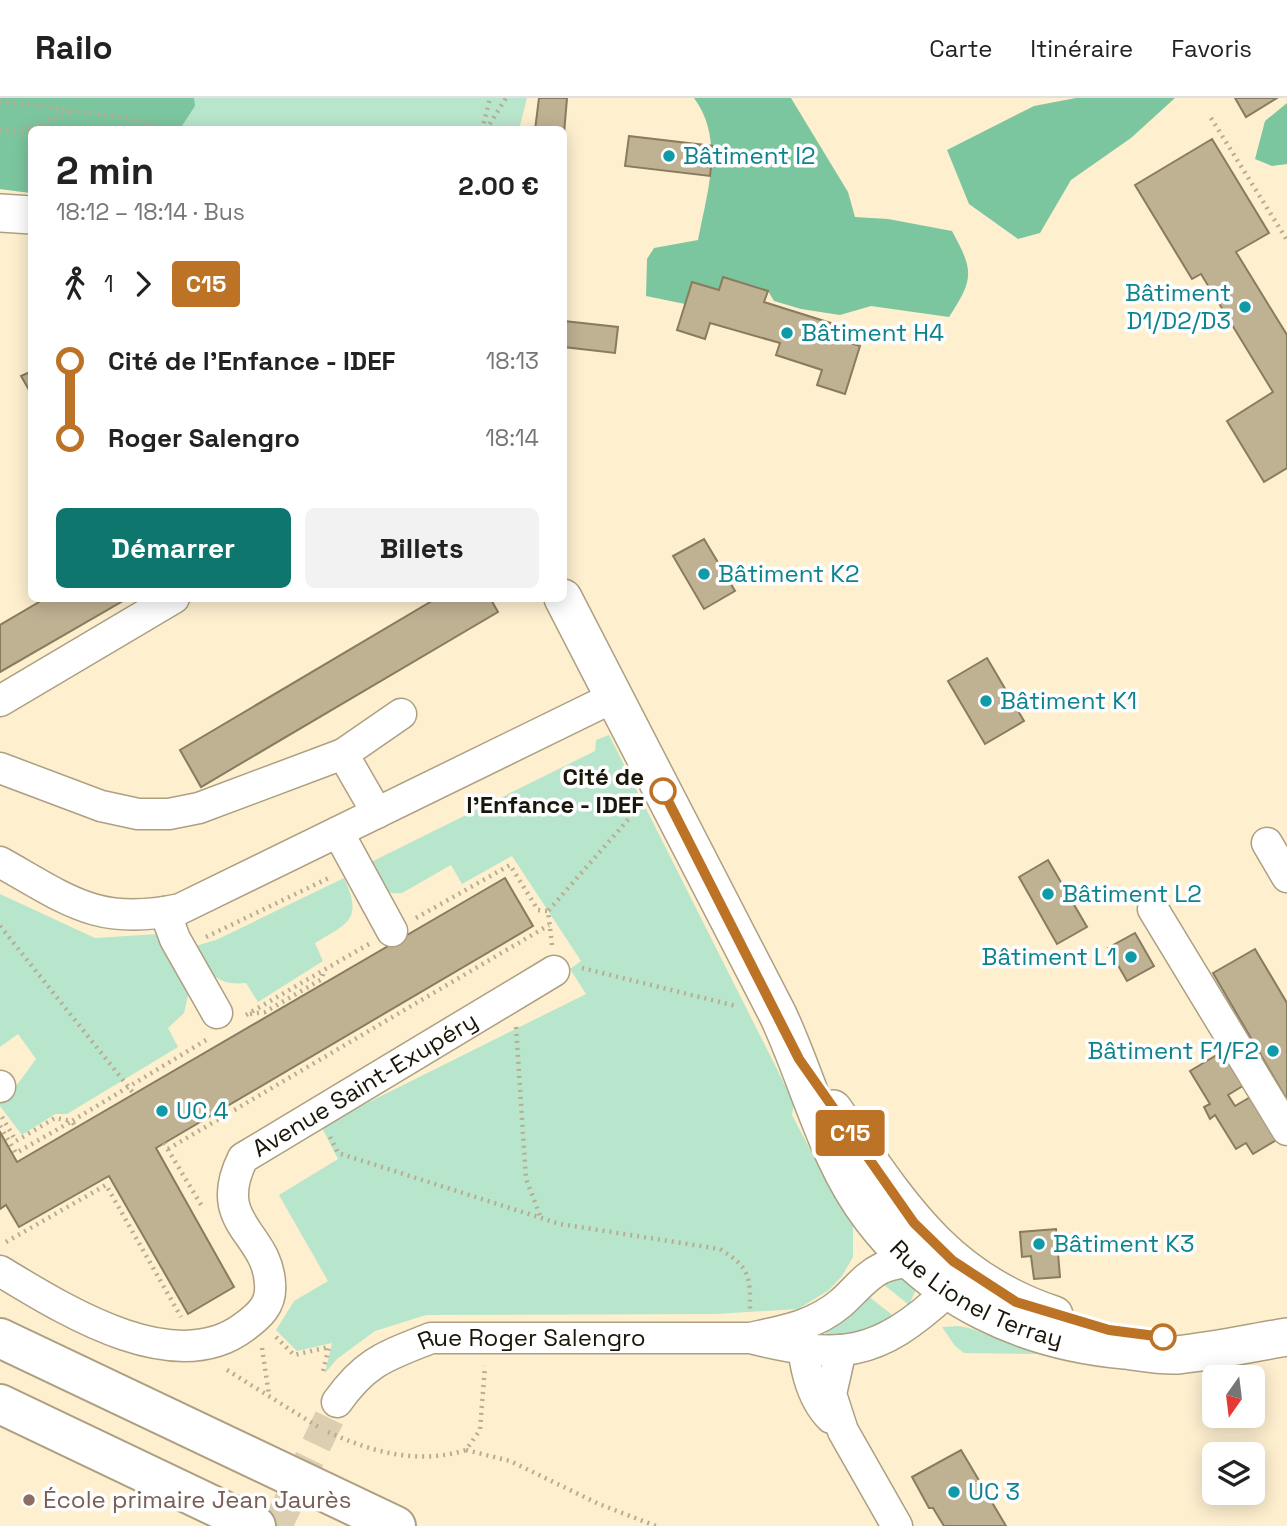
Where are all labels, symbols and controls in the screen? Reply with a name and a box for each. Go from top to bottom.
text: Railo [35,27,113,69]
text: Carte [929,33,992,64]
text: Itinéraire [1030,33,1133,64]
text: Favoris [1171,33,1252,64]
place label: Bâtiment I2 [683,140,816,171]
text: 2 min [56,147,154,195]
marker: Bâtiment I2 [661,148,677,164]
text: 2.00 € [458,169,539,203]
text: 18:12 – 18:14 · Bus [56,197,245,227]
icon: walk [56,265,94,303]
icon: forward [124,265,162,303]
text: C15 [186,268,226,299]
text: 1 [104,269,114,299]
place label: Bâtiment D1/D2/D3 [1125,277,1231,336]
marker: Bâtiment D1/D2/D3 [1237,299,1253,315]
place label: Bâtiment H4 [801,317,944,348]
marker: Bâtiment H4 [779,325,795,341]
text: Cité de l'Enfance - IDEF [108,344,395,378]
text: 18:13 [486,346,539,376]
text: Roger Salengro [108,421,300,455]
text: 18:14 [485,423,539,453]
button: Démarrer [56,508,291,588]
button: Billets [305,508,539,588]
place label: Bâtiment K2 [718,558,859,589]
marker: Bâtiment K2 [696,566,712,582]
place label: Bâtiment K1 [1000,685,1137,716]
marker: Bâtiment K1 [978,693,994,709]
place label: Cité de l'Enfance - IDEF [466,761,644,820]
marker: Cité de l'Enfance - IDEF [650,778,676,804]
place label: Bâtiment L2 [1062,878,1202,909]
marker: Bâtiment L2 [1040,886,1056,902]
place label: Bâtiment L1 [982,941,1117,972]
marker: Bâtiment L1 [1123,949,1139,965]
street label: Avenue Saint-Exupéry [246,1005,483,1164]
place label: Bâtiment F1/F2 [1087,1035,1259,1066]
marker: Bâtiment F1/F2 [1265,1043,1281,1059]
place label: UC 4 [176,1095,229,1126]
marker: UC 4 [154,1103,170,1119]
line badge: C15 [810,1110,890,1156]
text: C15 [830,1117,870,1148]
place label: Bâtiment K3 [1053,1228,1194,1259]
street label: Rue Lionel Terray [883,1233,1066,1354]
marker: Bâtiment K3 [1031,1236,1047,1252]
street label: Rue Roger Salengro [413,1322,646,1357]
unlabelled marker [1150,1324,1176,1350]
north arrow [1202,1365,1265,1428]
map controls [1202,1365,1265,1505]
button: layers [1202,1442,1265,1505]
place label: UC 3 [968,1476,1020,1507]
place label: École primaire Jean Jaurès [43,1484,351,1515]
marker: UC 3 [946,1484,962,1500]
marker: École primaire Jean Jaurès [21,1492,37,1508]

